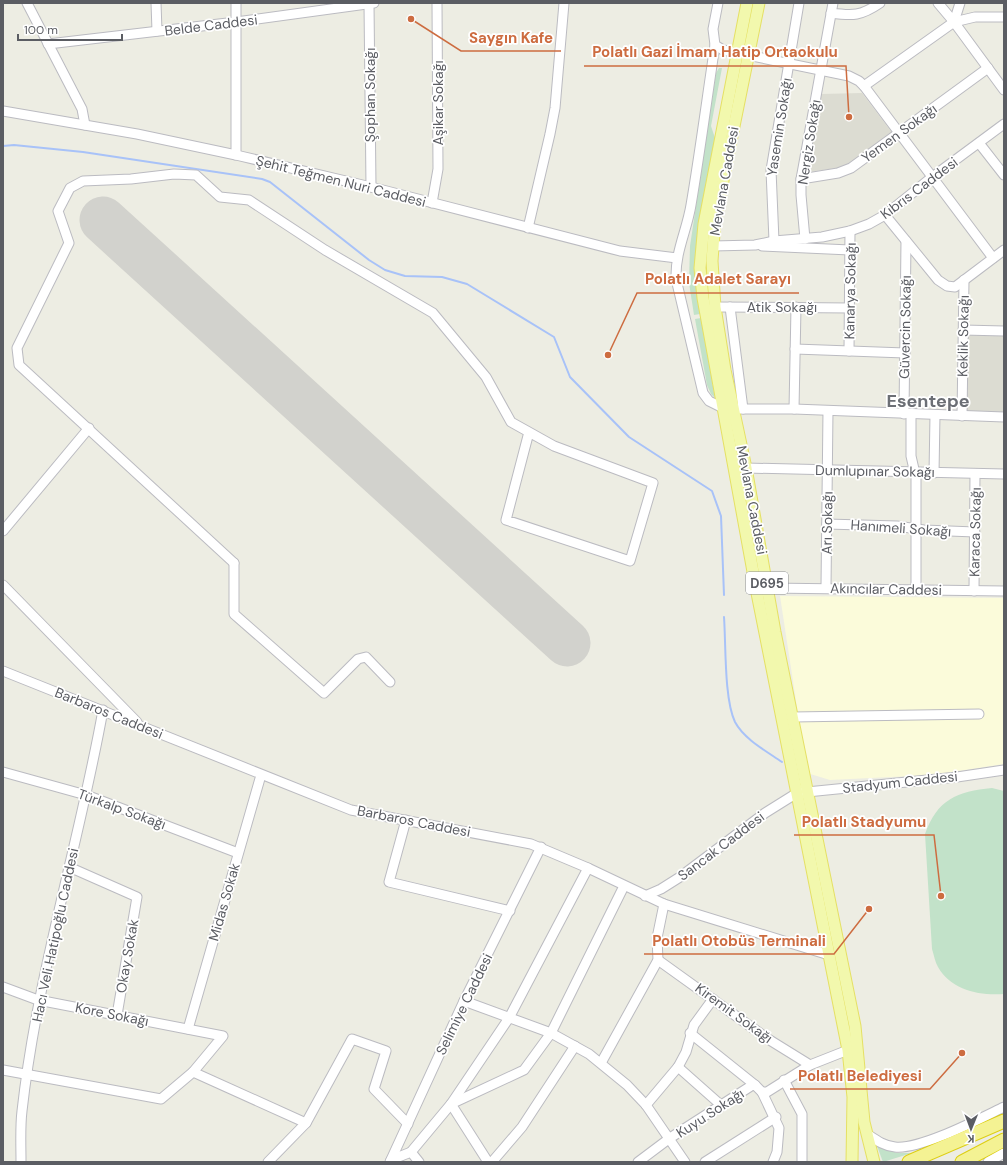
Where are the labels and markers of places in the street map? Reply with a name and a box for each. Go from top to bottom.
callout: Saygın Kafe [461,24,561,51]
callout: Polatlı Gazi İmam Hatip Ortaokulu [584,39,846,66]
callout: Polatlı Adalet Sarayı [637,266,799,293]
callout: Polatlı Stadyumu [794,808,934,835]
callout: Polatlı Otobüs Terminali [644,927,834,954]
callout: Polatlı Belediyesi [790,1062,930,1089]

